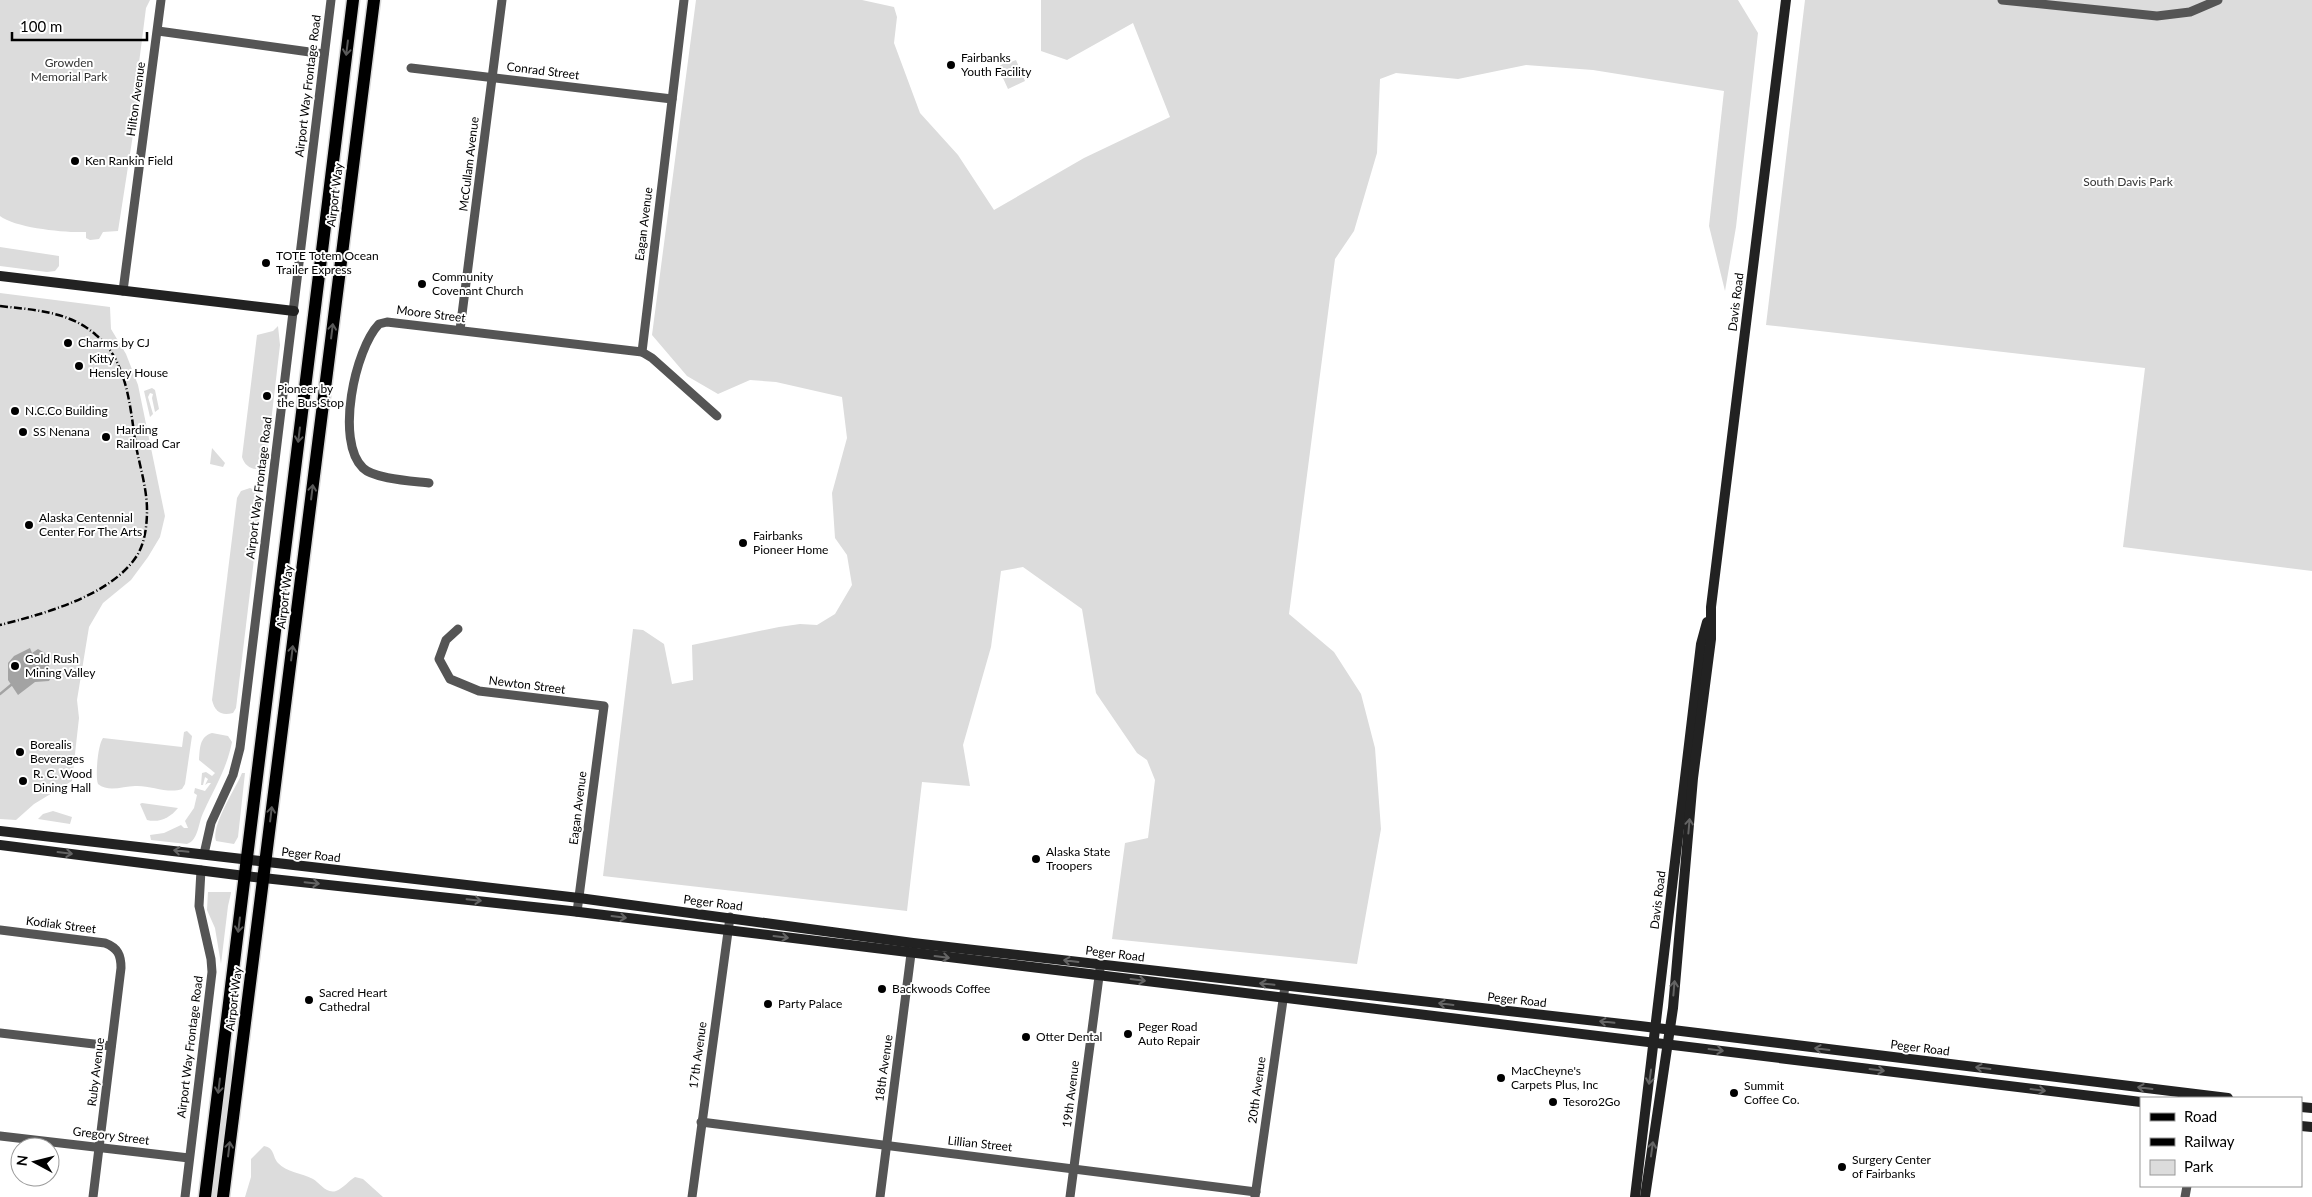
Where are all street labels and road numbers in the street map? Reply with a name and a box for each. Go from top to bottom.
street label: Airport Way Frontage Road [291,14,324,158]
street label: Conrad Street [506,59,581,82]
street label: Hilton Avenue [123,61,148,137]
street label: McCullam Avenue [455,116,482,212]
street label: Airport Way [323,161,346,228]
street label: Eagan Avenue [632,186,655,262]
street label: Davis Road [1724,272,1747,332]
street label: Moore Street [396,302,467,325]
street label: Airport Way Frontage Road [242,416,275,560]
street label: Airport Way [273,563,296,630]
street label: Newton Street [488,672,567,697]
street label: Eagan Avenue [566,770,589,846]
street label: Peger Road [281,844,341,865]
street label: Davis Road [1646,870,1669,930]
street label: Peger Road [683,891,744,914]
street label: Kodiak Street [25,913,98,936]
street label: Peger Road [1085,942,1146,965]
street label: Airport Way [222,965,245,1032]
street label: Airport Way Frontage Road [173,975,206,1119]
street label: Peger Road [1487,989,1547,1010]
street label: 17th Avenue [685,1021,710,1089]
street label: 18th Avenue [871,1034,896,1102]
street label: Peger Road [1890,1036,1951,1059]
street label: Ruby Avenue [84,1037,107,1107]
street label: 20th Avenue [1244,1056,1269,1124]
street label: 19th Avenue [1059,1060,1082,1128]
street label: Gregory Street [72,1123,151,1148]
street label: Lillian Street [947,1133,1014,1154]

